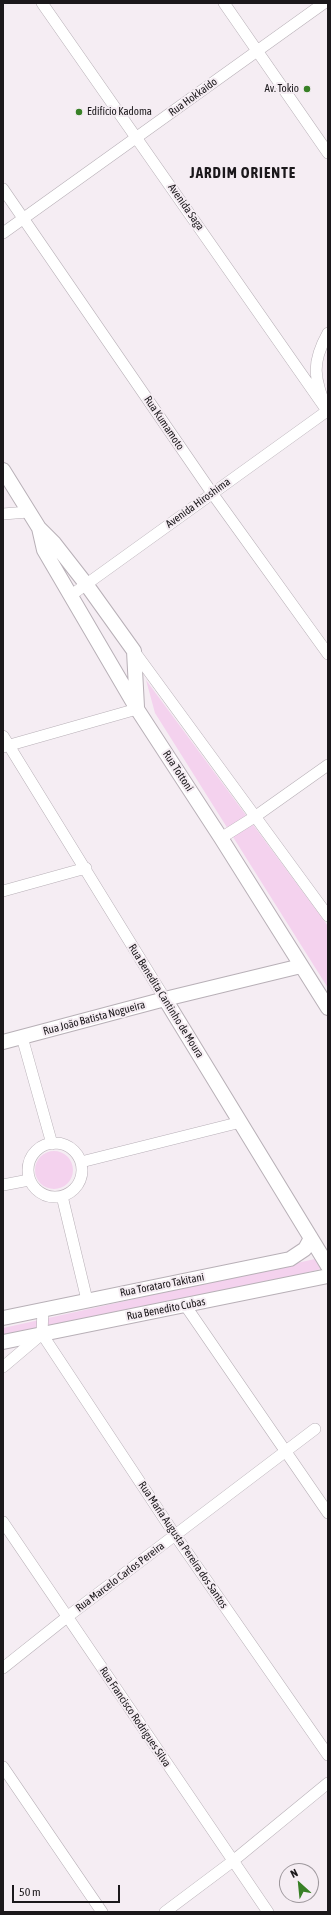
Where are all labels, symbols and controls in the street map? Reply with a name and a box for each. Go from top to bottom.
street label: Rua Hokkaido [166,75,220,119]
place label: Av. Tokio [264,82,299,96]
marker: Av. Tokio [302,84,312,94]
place label: Edifício Kadoma [87,105,152,119]
marker: Edifício Kadoma [74,107,84,117]
district label: JARDIM ORIENTE [190,164,296,182]
street label: Avenida Saga [165,181,207,233]
street label: Rua Kumamoto [141,393,187,453]
street label: Avenida Hiroshima [163,475,233,531]
street label: Rua Tottoni [160,748,196,794]
street label: Rua Benedita Cantinho de Moura [126,942,206,1060]
street label: Rua João Batista Nogueira [42,998,146,1038]
street label: Rua Torataro Takitani [119,1270,205,1300]
street label: Rua Benedito Cubas [126,1295,206,1323]
street label: Rua Maria Augusta Pereira dos Santos [135,1479,231,1611]
street label: Rua Marcelo Carlos Pereira [73,1539,167,1615]
street label: Rua Francisco Rodrigues Silva [97,1664,173,1770]
north arrow [279,1863,319,1903]
text: N [288,1866,300,1880]
scale bar [14,1877,122,1903]
text: 50 m [19,1885,41,1899]

